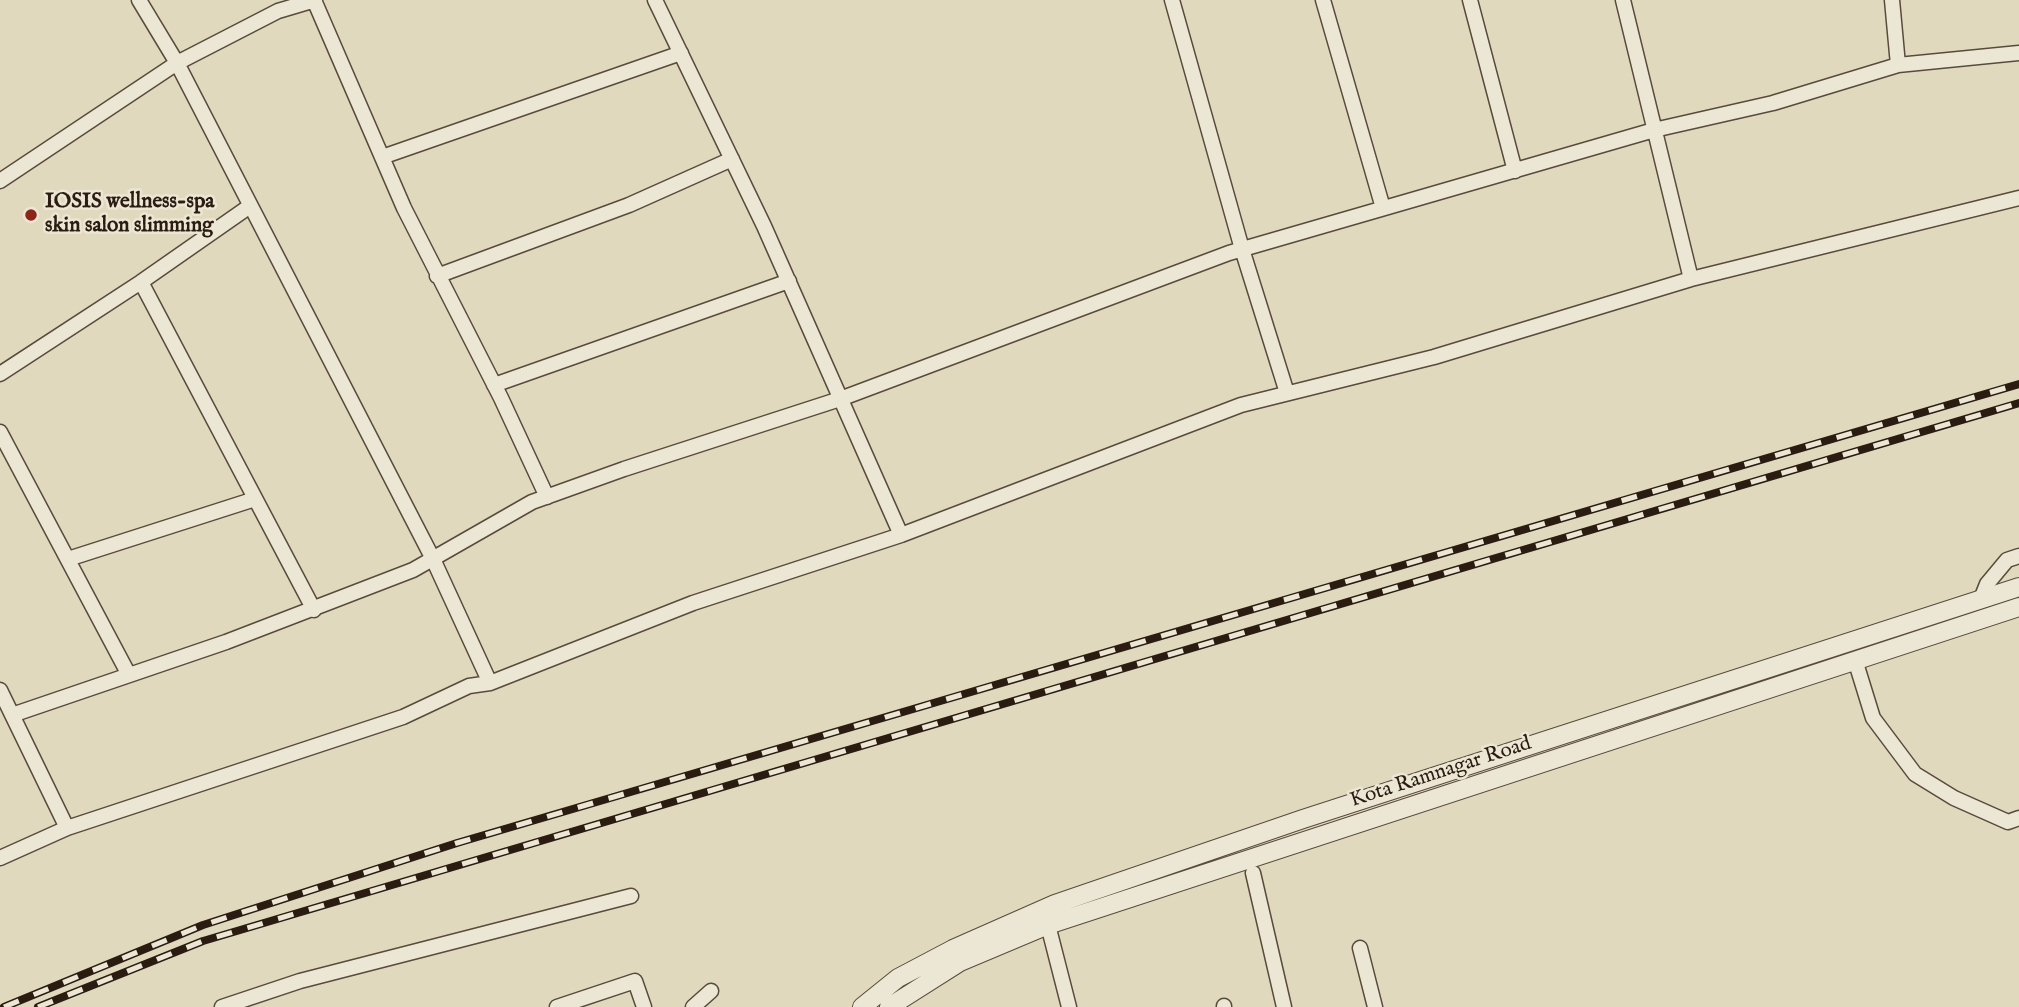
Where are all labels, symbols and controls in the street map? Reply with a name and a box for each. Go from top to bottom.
place label: IOSIS wellness-spa skin salon slimming [45,190,214,240]
marker: IOSIS wellness-spa skin salon slimming [23,207,39,223]
street label: Kota Ramnagar Road [1347,732,1535,814]

